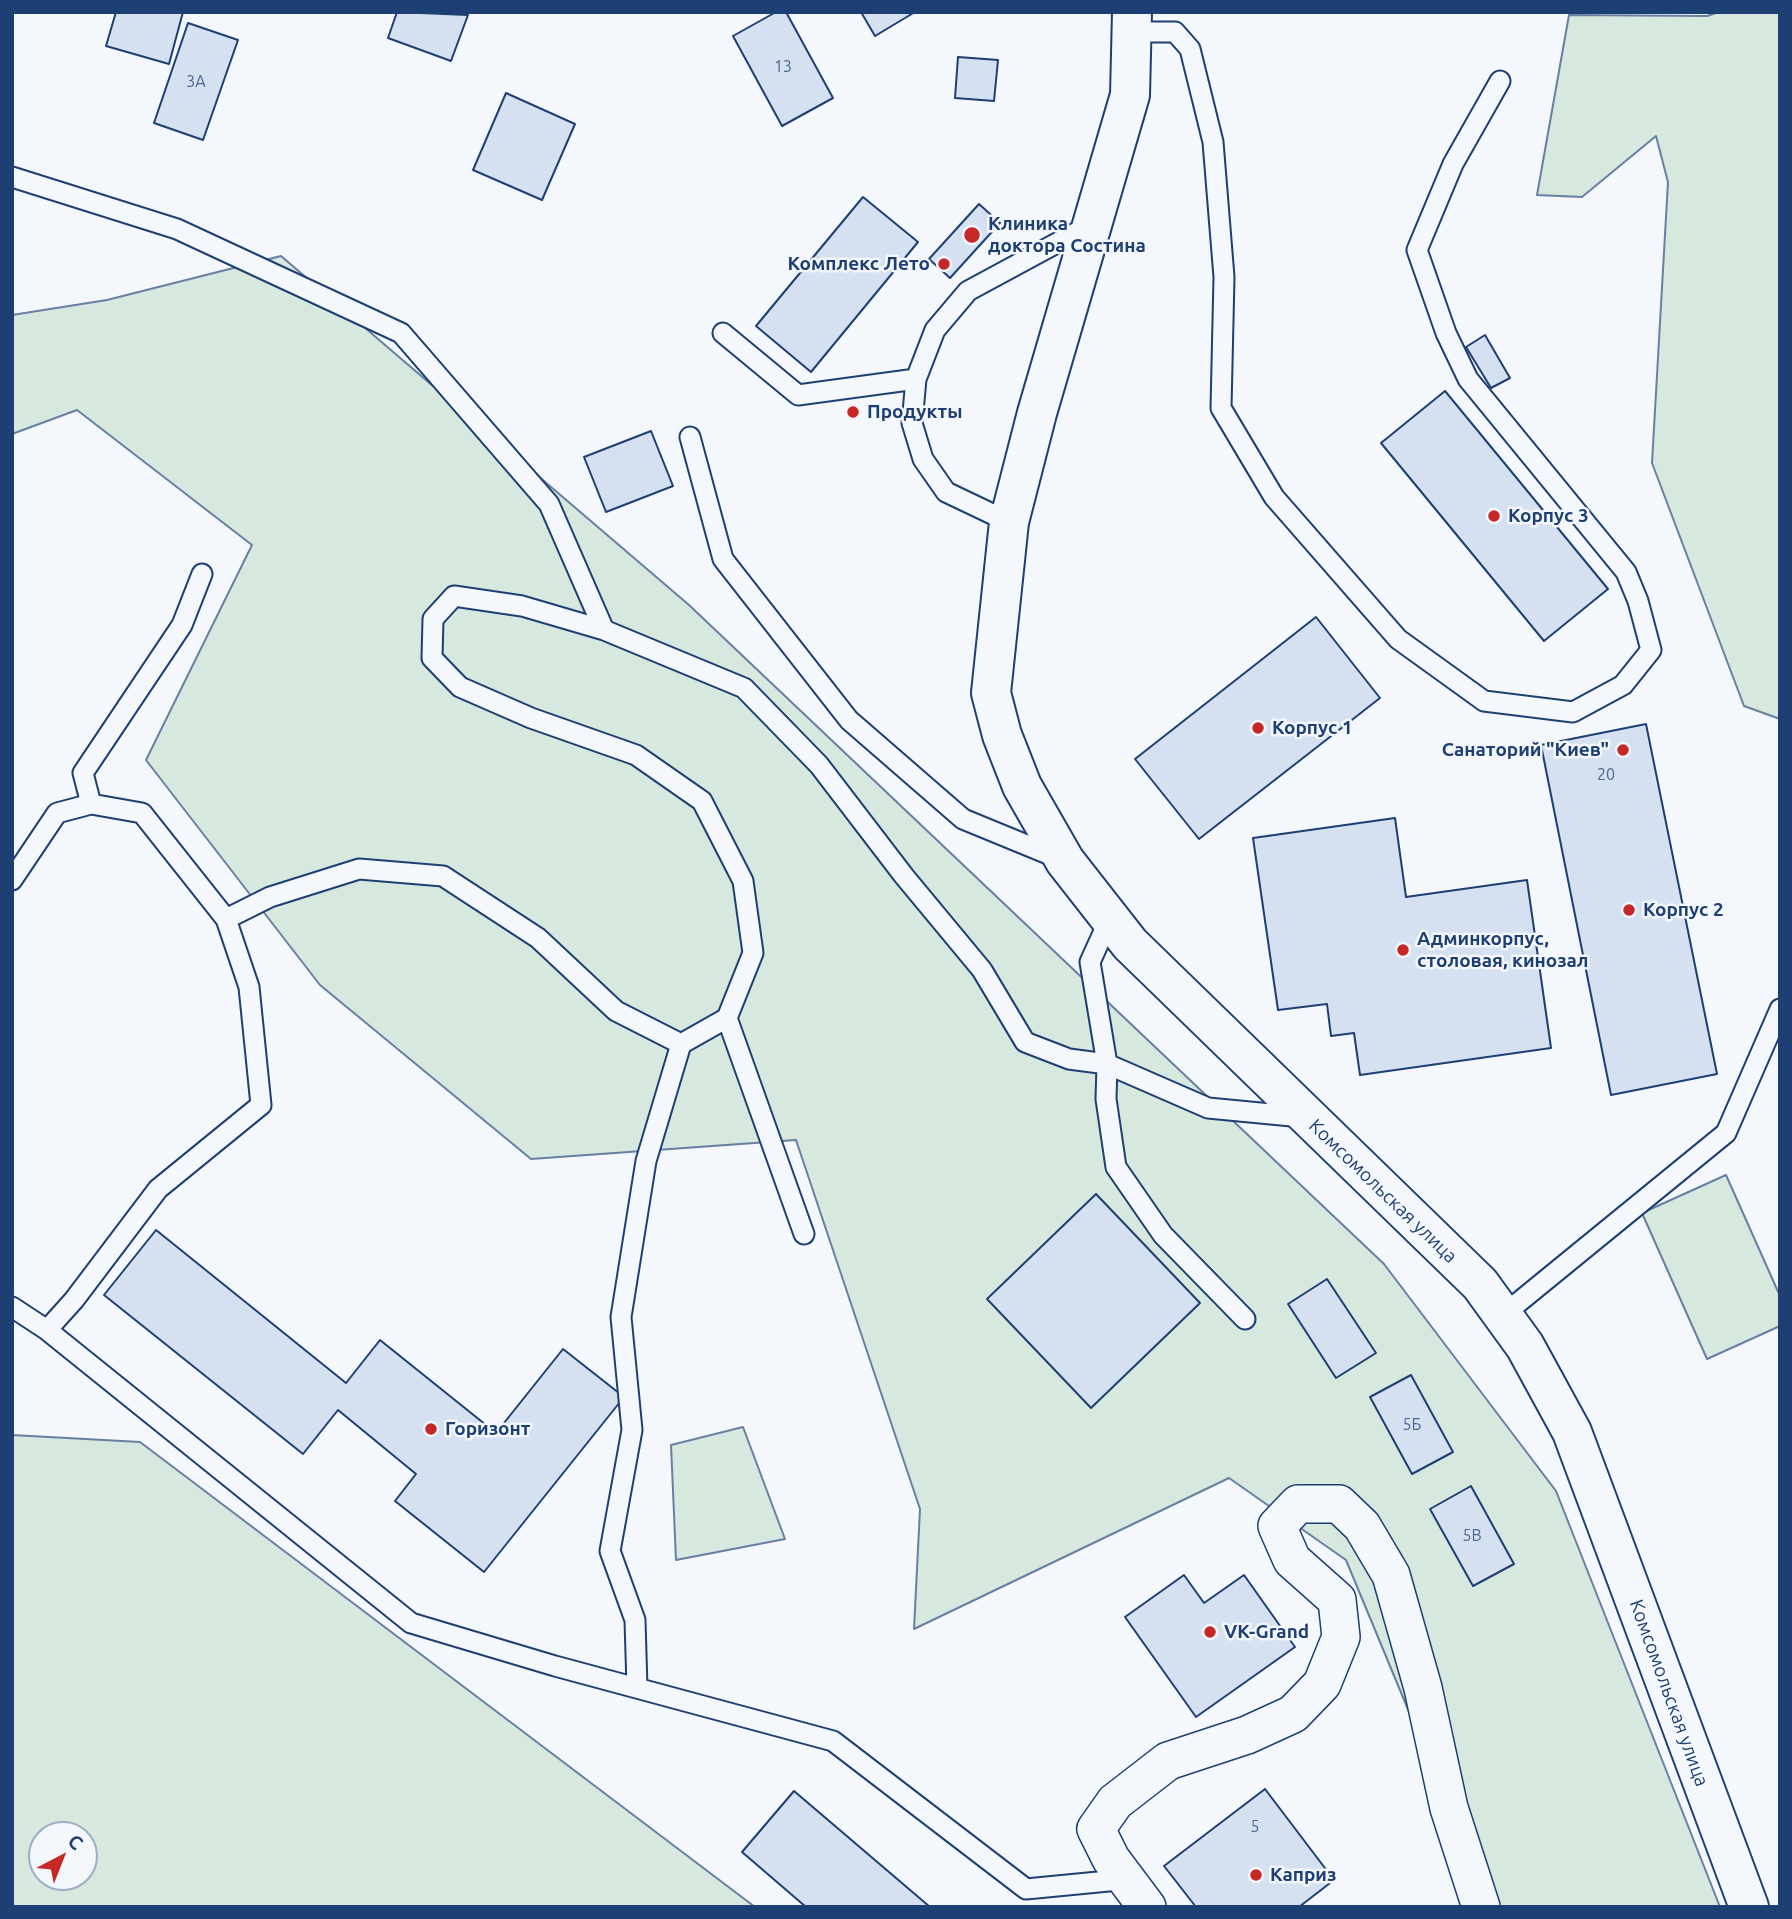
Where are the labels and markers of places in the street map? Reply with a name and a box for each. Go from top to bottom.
place label: Клиника доктора Состина [988,213,1146,257]
marker: Клиника доктора Состина [962,225,982,245]
place label: Комплекс Лето [788,253,930,275]
marker: Комплекс Лето [936,256,952,272]
place label: Продукты [867,401,962,423]
marker: Продукты [845,404,861,420]
place label: Корпус 3 [1508,505,1589,527]
marker: Корпус 3 [1486,508,1502,524]
place label: Корпус 1 [1272,717,1353,739]
marker: Корпус 1 [1250,720,1266,736]
place label: Санаторий "Киев" [1442,739,1609,761]
marker: Санаторий "Киев" [1615,742,1631,758]
place label: Корпус 2 [1643,899,1724,921]
marker: Корпус 2 [1621,902,1637,918]
place label: Админкорпус, столовая, кинозал [1417,928,1589,972]
marker: Админкорпус, столовая, кинозал [1395,942,1411,958]
place label: Горизонт [445,1418,530,1440]
marker: Горизонт [423,1421,439,1437]
place label: VK-Grand [1224,1621,1309,1643]
marker: VK-Grand [1202,1624,1218,1640]
place label: Каприз [1270,1864,1336,1886]
marker: Каприз [1248,1867,1264,1883]

